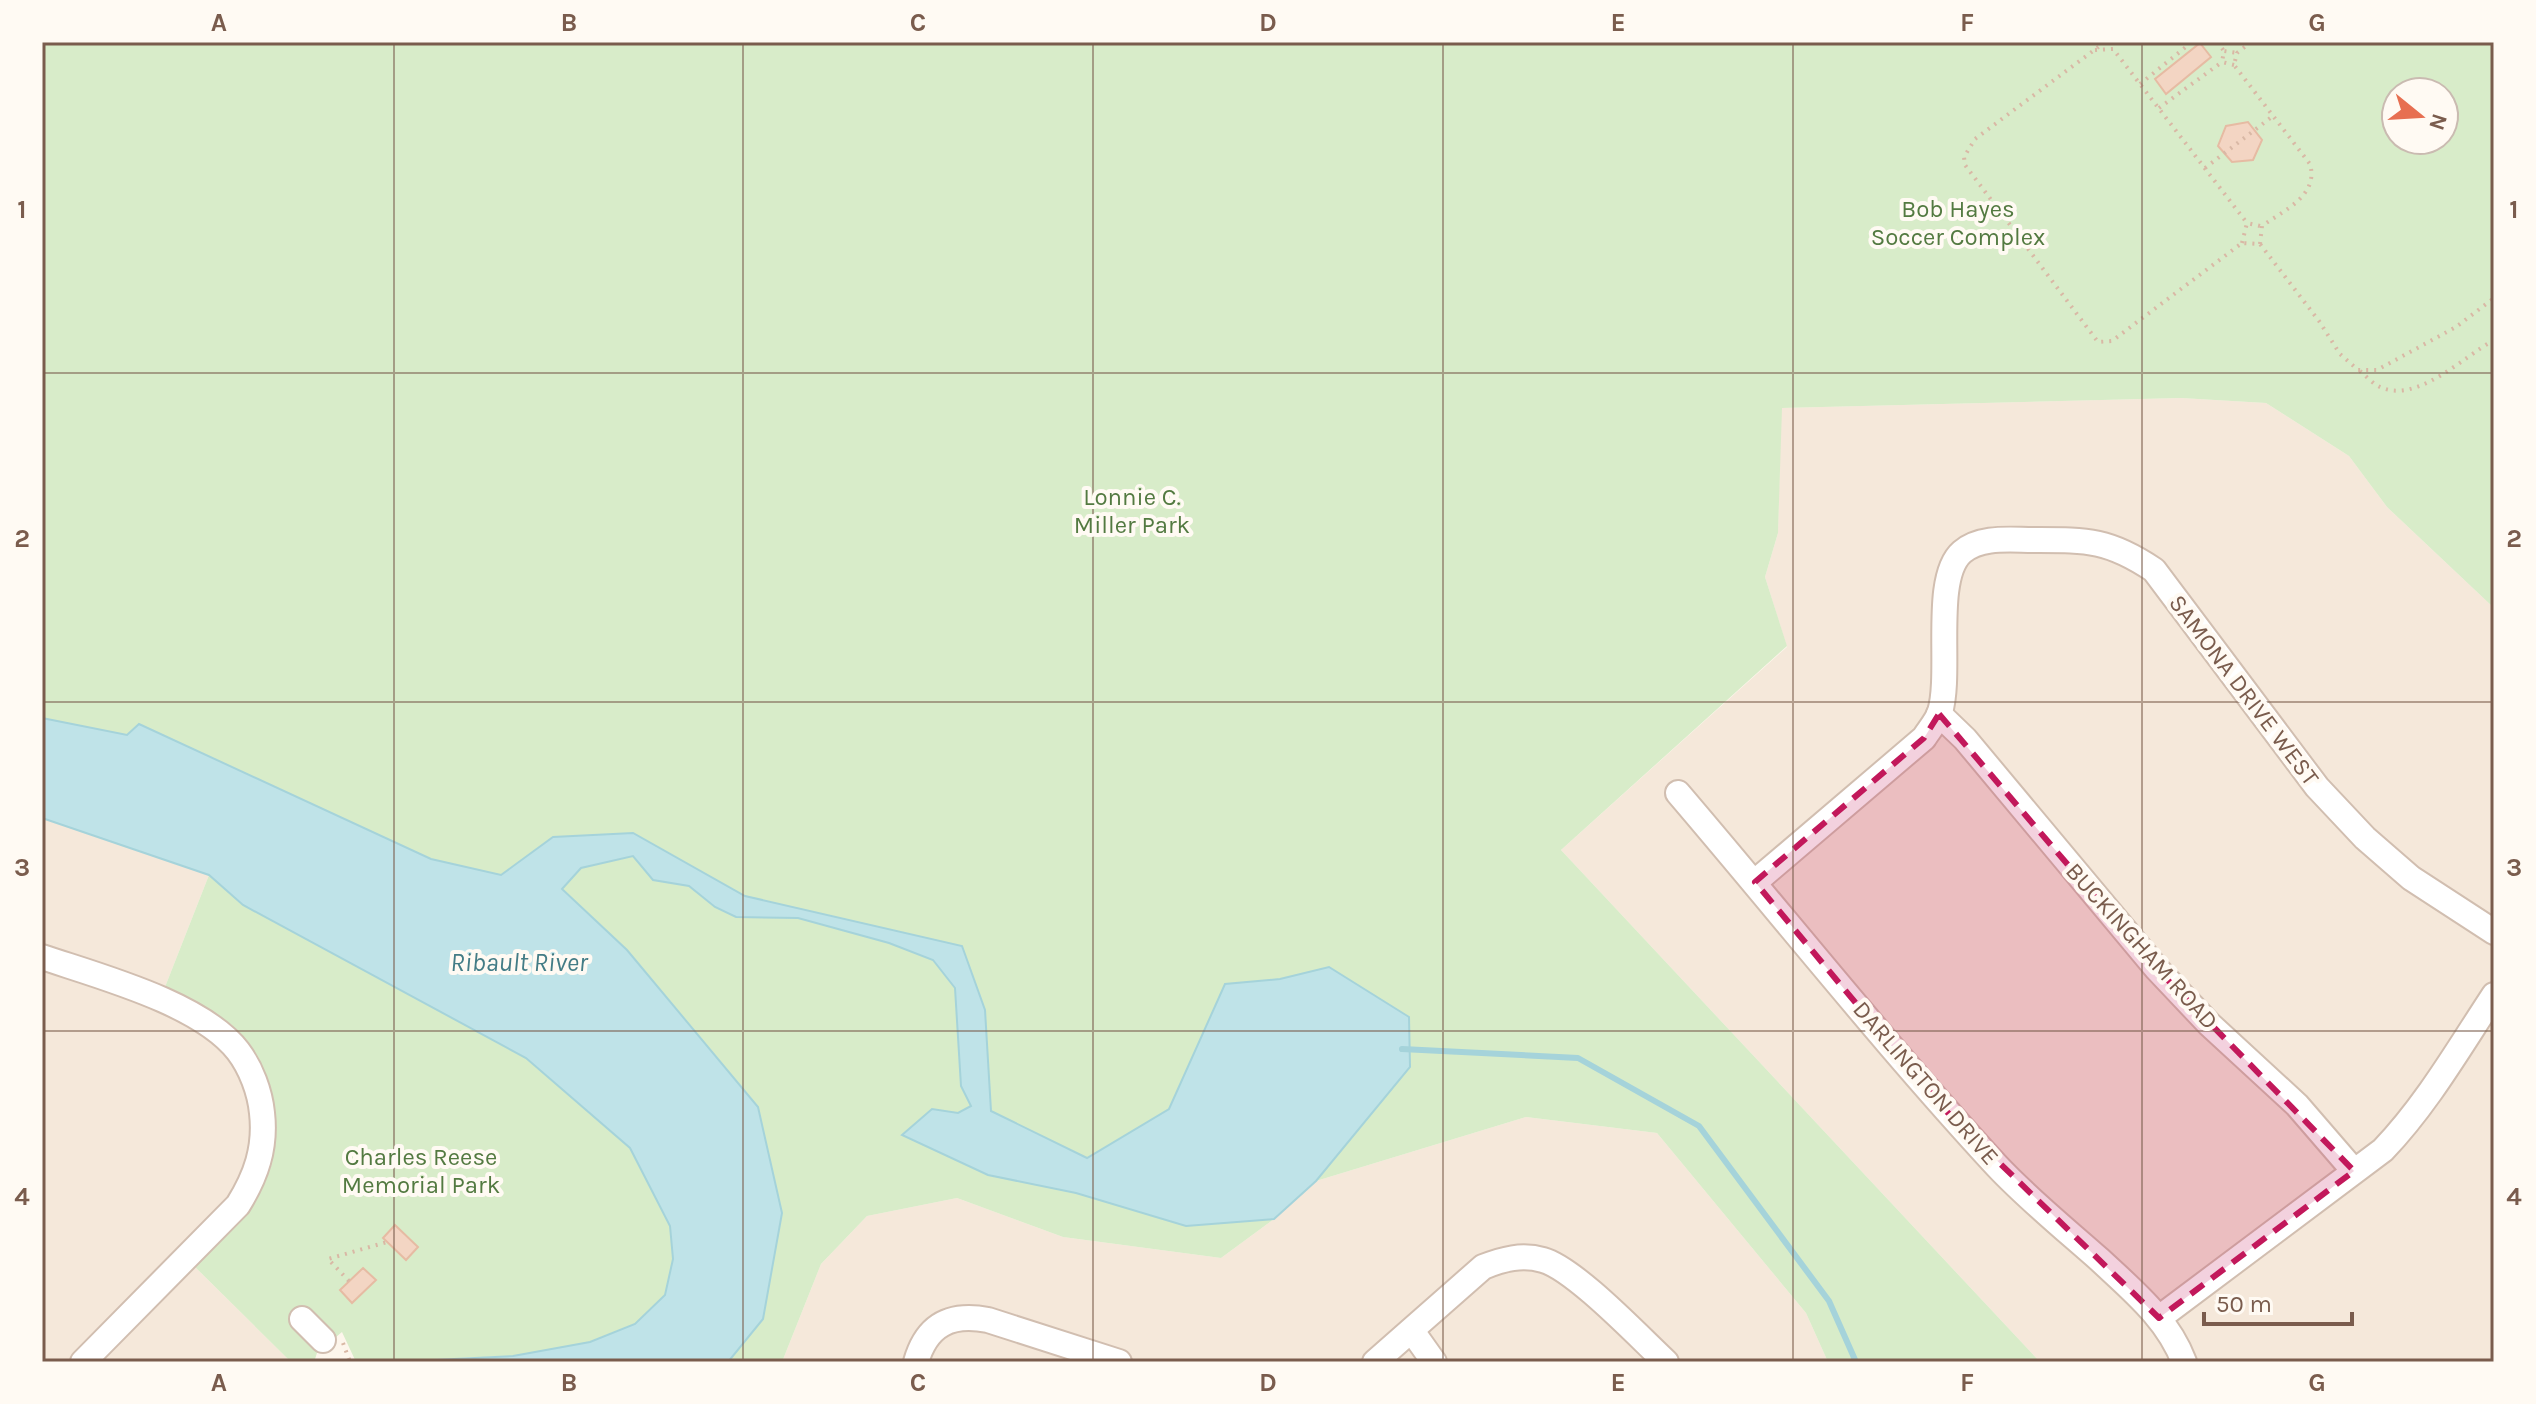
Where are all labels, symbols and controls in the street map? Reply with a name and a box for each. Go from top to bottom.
text: A [211,7,227,38]
text: B [561,7,577,38]
text: C [910,7,926,38]
text: D [1259,7,1277,38]
text: E [1610,7,1626,38]
text: F [1960,7,1974,38]
text: G [2308,7,2326,38]
north arrow [2380,76,2460,156]
text: N [2423,110,2453,133]
text: 1 [17,194,27,225]
text: 1 [2509,194,2519,225]
park label: Bob Hayes Soccer Complex [1871,195,2045,251]
park label: Lonnie C. Miller Park [1074,483,1190,539]
text: 2 [14,523,30,554]
text: 2 [2506,523,2522,554]
street label: SAMONA DRIVE WEST [2163,589,2325,791]
text: 3 [14,852,30,883]
text: 3 [2506,852,2522,883]
street label: BUCKINGHAM ROAD [2060,857,2224,1035]
water label: Ribault River [450,947,589,978]
street label: DARLINGTON DRIVE [1847,995,2005,1171]
park label: Charles Reese Memorial Park [342,1143,500,1199]
text: 4 [14,1181,30,1212]
text: 4 [2506,1181,2522,1212]
scale bar [2204,1276,2352,1326]
text: 50 m [2216,1290,2272,1318]
text: A [211,1367,227,1398]
text: B [561,1367,577,1398]
text: C [910,1367,926,1398]
text: D [1259,1367,1277,1398]
text: E [1610,1367,1626,1398]
text: F [1960,1367,1974,1398]
text: G [2308,1367,2326,1398]

